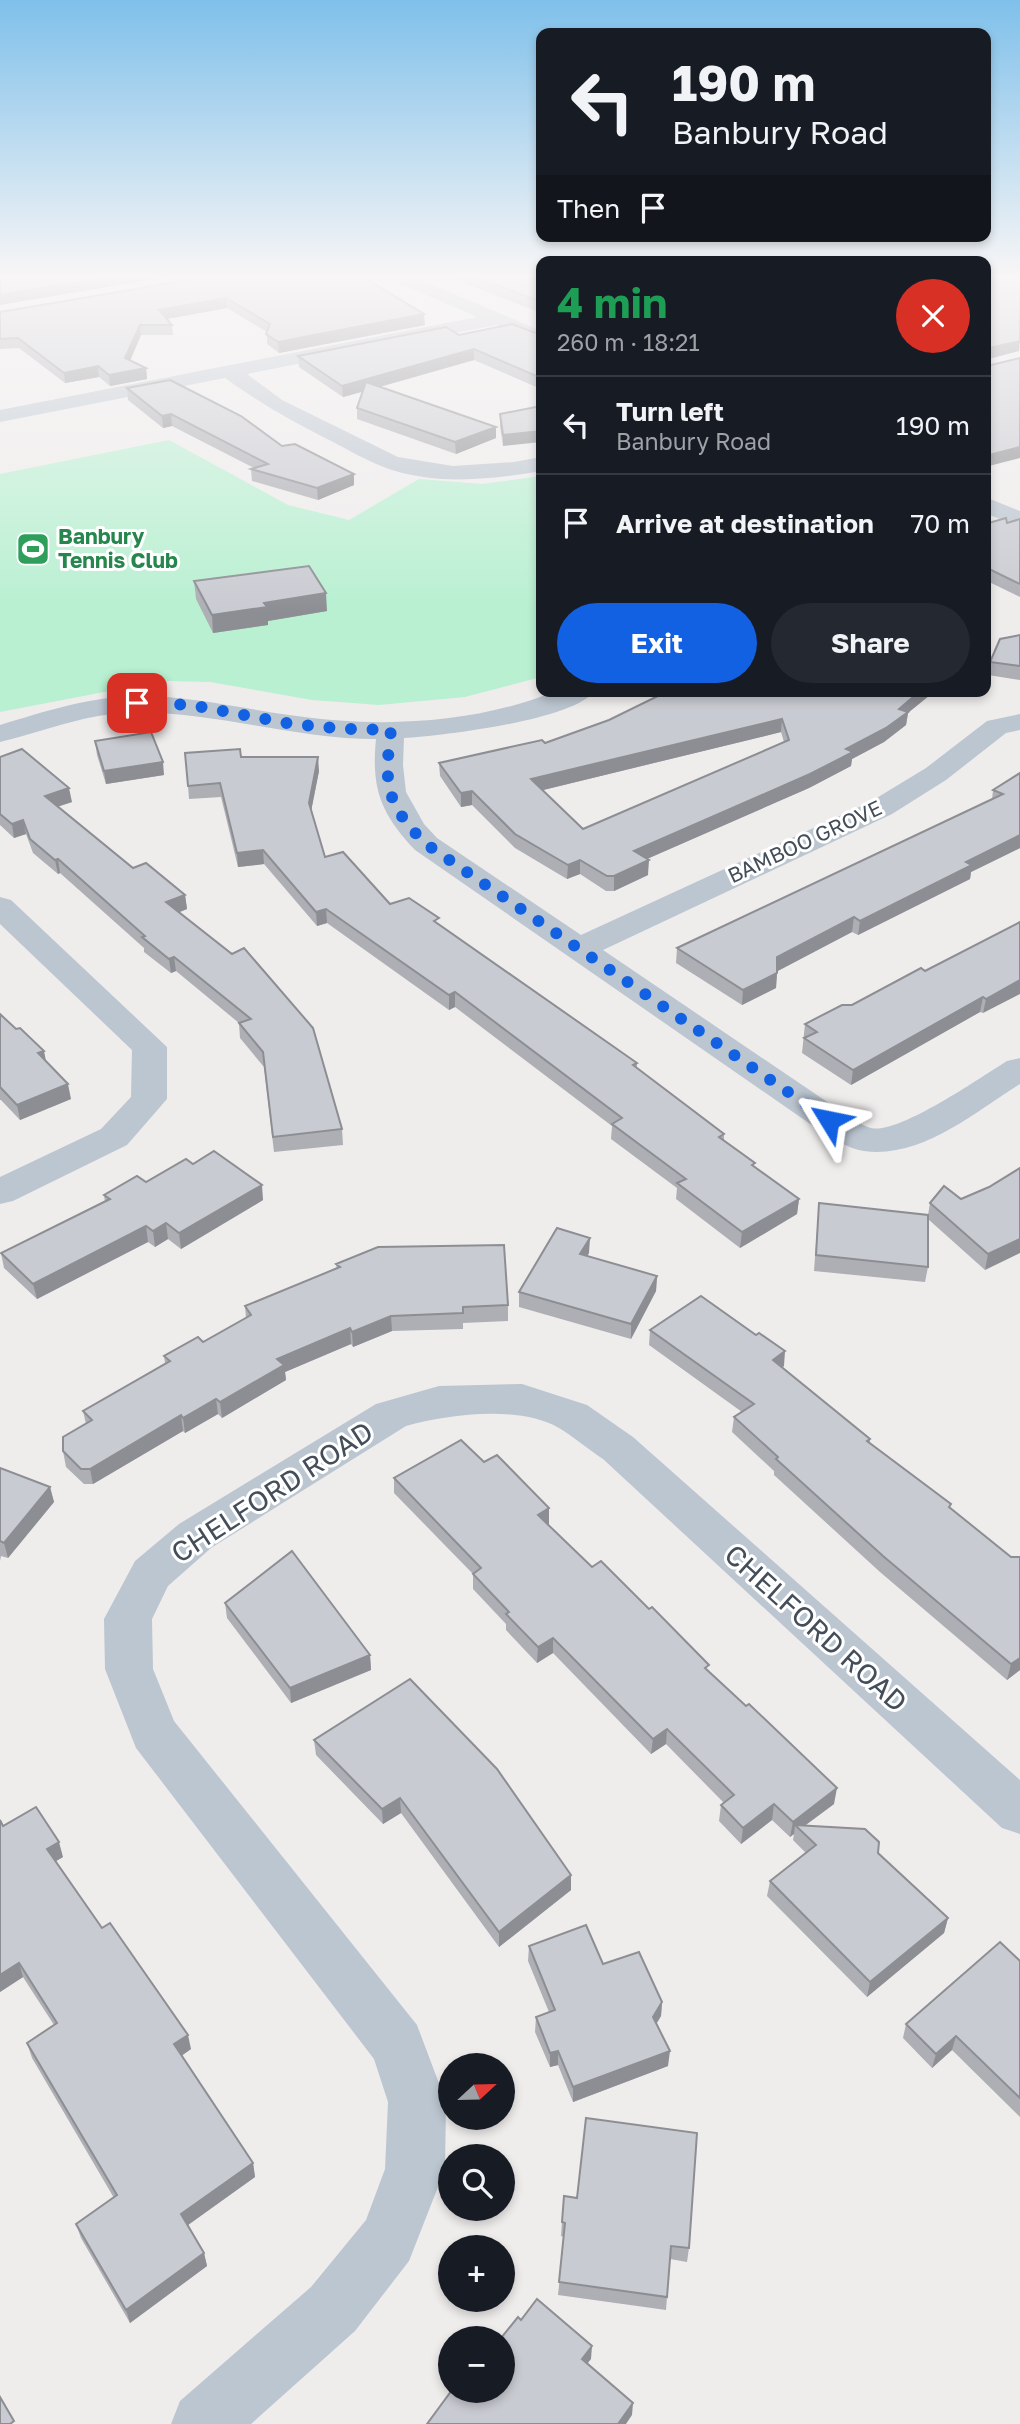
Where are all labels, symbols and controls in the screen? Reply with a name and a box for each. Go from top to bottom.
text: 190 m [672,53,815,112]
icon: left [557,56,648,147]
text: Banbury Road [672,113,888,151]
icon: arrive [634,189,672,227]
text: Then [557,193,620,224]
text: 4 min [557,277,667,327]
button: close [896,279,970,353]
text: 260 m · 18:21 [557,328,700,356]
text: Turn left [616,396,724,427]
icon: left [557,406,595,444]
text: 190 m [896,410,970,441]
text: Banbury Road [616,427,771,455]
icon: arrive [557,504,595,542]
text: Arrive at destination [616,508,874,539]
text: 70 m [911,508,970,539]
place label: Banbury Tennis Club [58,523,178,573]
sports icon: Banbury Tennis Club [14,530,52,568]
button: Exit [557,603,757,683]
button: Share [771,603,970,683]
pin [107,673,167,733]
icon: arrive [118,684,156,722]
street label: BAMBOO GROVE [723,794,886,888]
position arrow [792,1083,866,1157]
street label: CHELFORD ROAD [165,1414,379,1569]
street label: CHELFORD ROAD [718,1537,914,1718]
north arrow [438,2053,514,2130]
map controls [438,2053,515,2403]
button: search [438,2144,515,2221]
button: + [438,2235,515,2312]
button: − [438,2326,515,2403]

